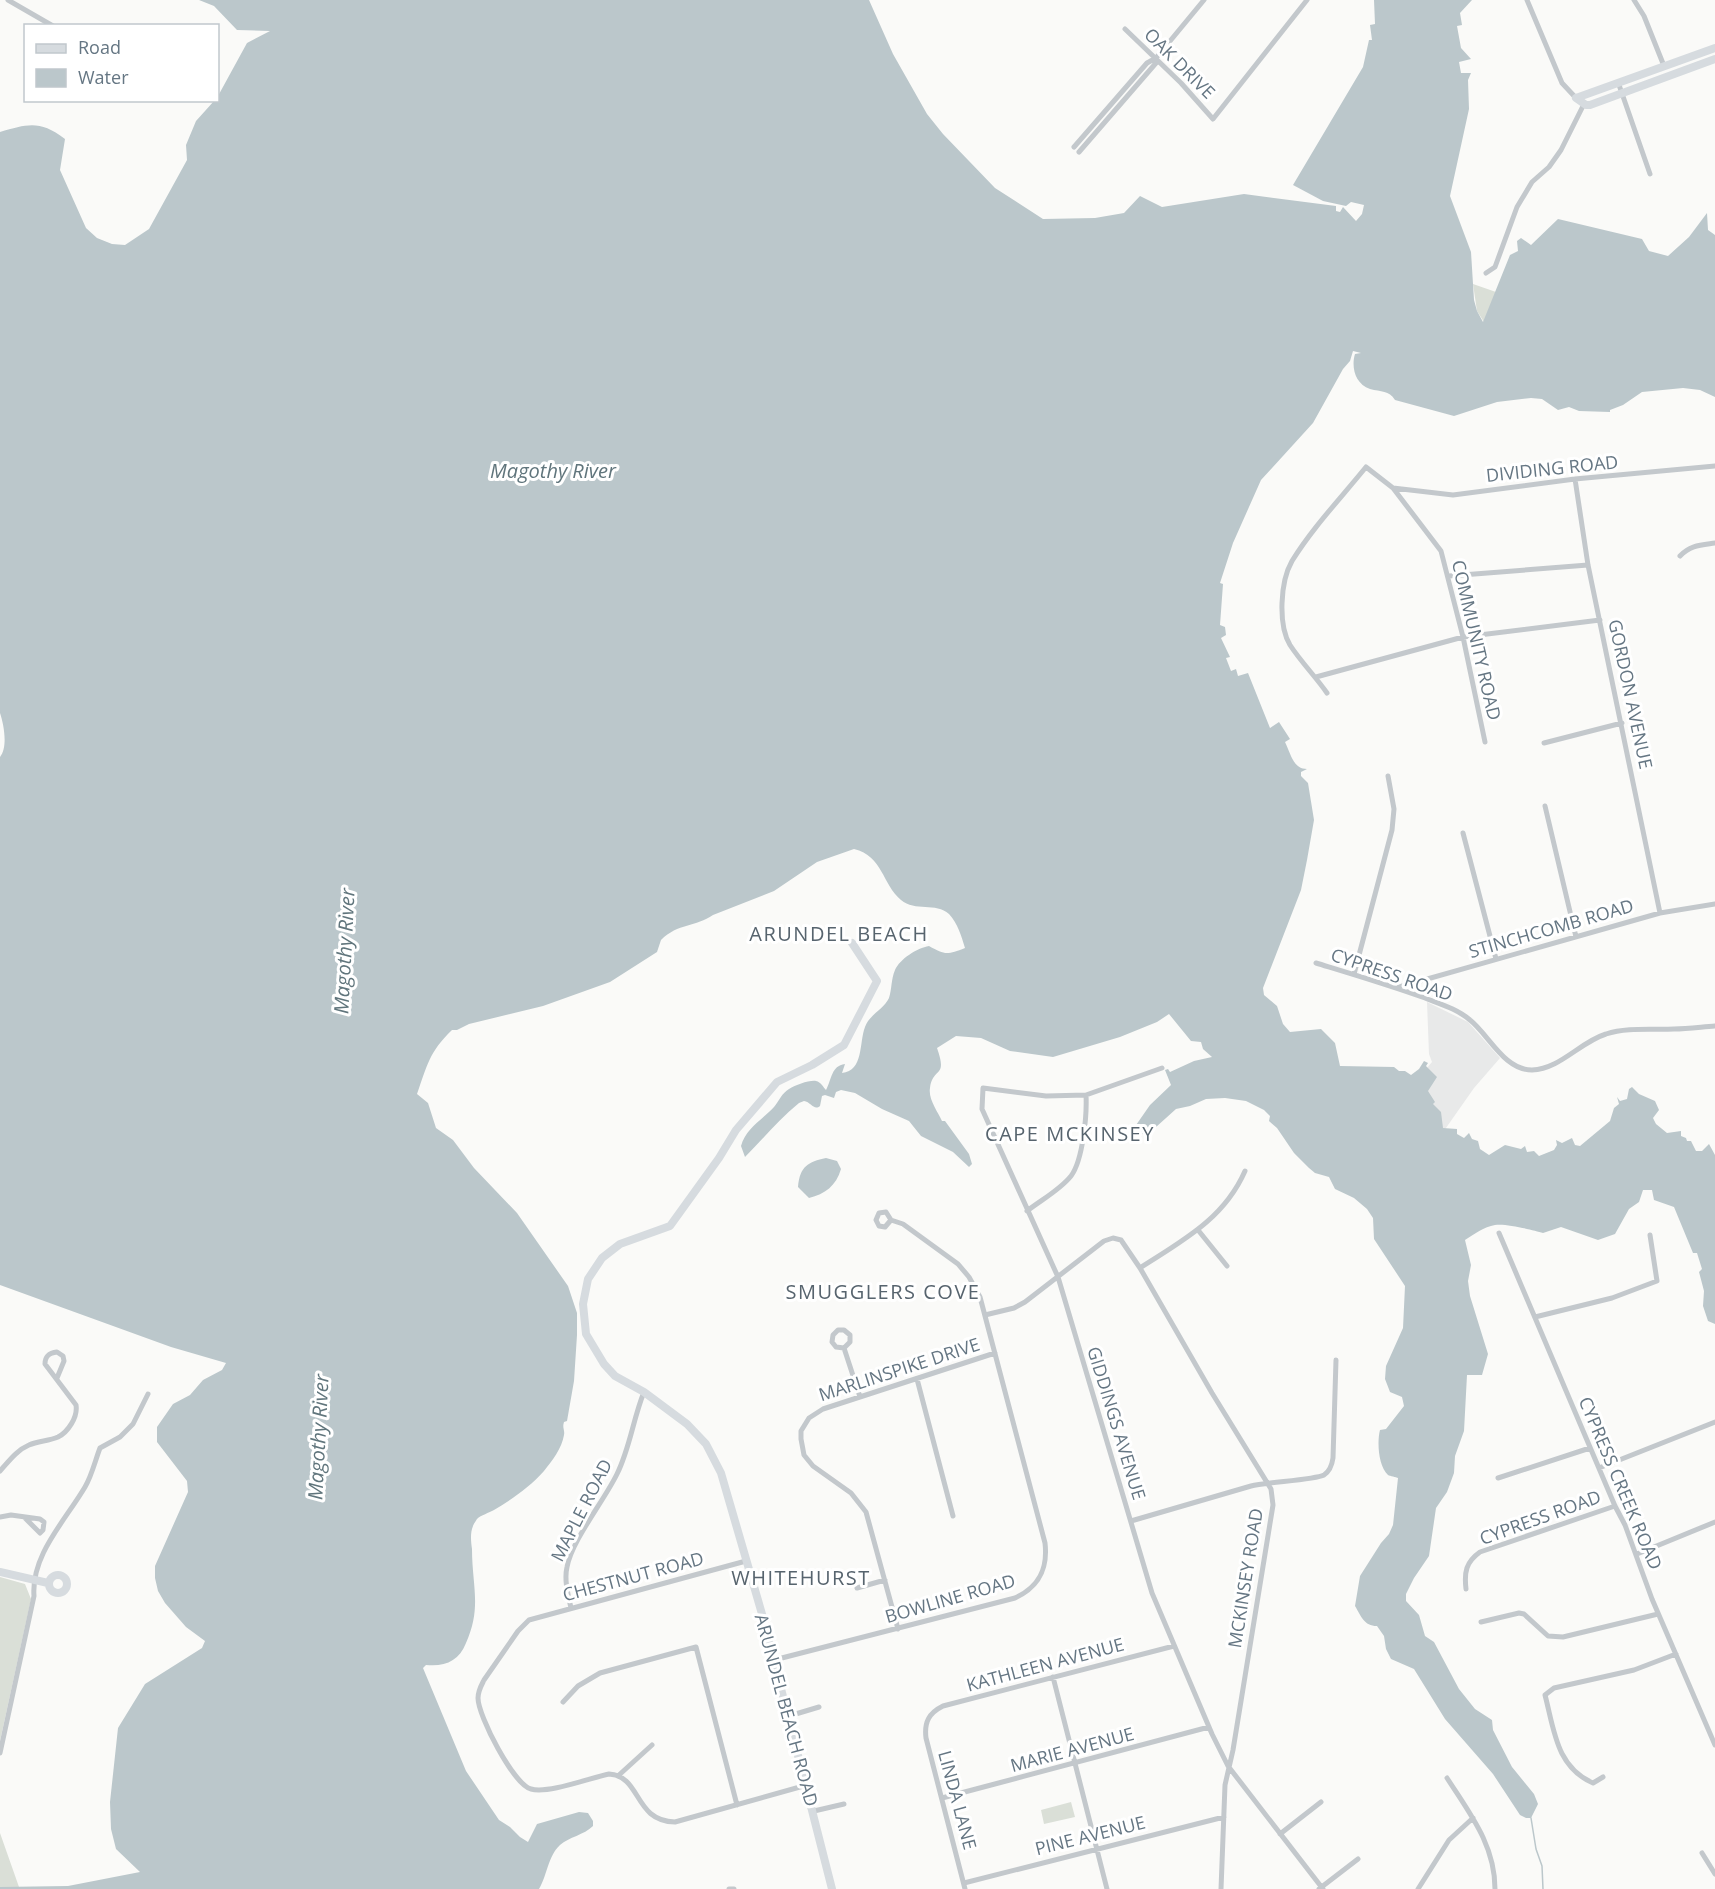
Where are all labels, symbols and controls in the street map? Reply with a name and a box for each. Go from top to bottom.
street label: OAK DRIVE [1139,22,1221,104]
legend [24,24,219,102]
text: Road [78,35,121,59]
text: Water [78,65,129,89]
street label: DIVIDING ROAD [1485,449,1619,487]
water label: Magothy River [490,457,617,484]
street label: COMMUNITY ROAD [1447,558,1507,722]
street label: GORDON AVENUE [1603,617,1659,771]
water label: Magothy River [327,886,361,1015]
street label: STINCHCOMB ROAD [1466,893,1636,963]
district label: ARUNDEL BEACH [749,920,929,947]
street label: CYPRESS ROAD [1328,942,1456,1006]
district label: CAPE MCKINSEY [985,1120,1155,1147]
district label: SMUGGLERS COVE [786,1278,980,1305]
street label: MARLINSPIKE DRIVE [815,1332,983,1406]
street label: GIDDINGS AVENUE [1082,1343,1152,1503]
water label: Magothy River [301,1372,335,1501]
street label: CYPRESS CREEK ROAD [1574,1393,1668,1573]
street label: MAPLE ROAD [545,1455,617,1565]
street label: CYPRESS ROAD [1476,1484,1604,1550]
street label: MCKINSEY ROAD [1222,1506,1268,1650]
street label: CHESTNUT ROAD [560,1546,706,1606]
district label: WHITEHURST [731,1564,871,1591]
street label: BOWLINE ROAD [882,1568,1018,1628]
street label: ARUNDEL BEACH ROAD [750,1611,824,1809]
street label: KATHLEEN AVENUE [964,1631,1126,1697]
street label: MARIE AVENUE [1007,1721,1137,1777]
street label: LINDA LANE [933,1748,983,1852]
street label: PINE AVENUE [1032,1810,1148,1860]

